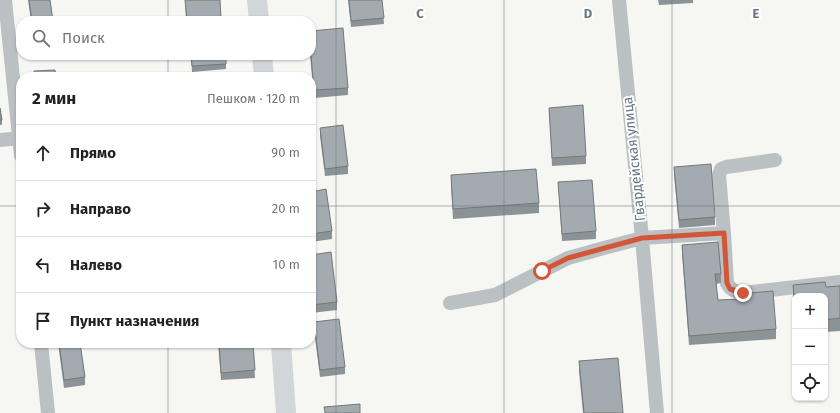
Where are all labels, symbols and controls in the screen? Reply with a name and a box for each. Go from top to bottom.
text: C [416,6,424,21]
text: D [584,6,593,21]
text: E [753,6,760,21]
search box [16,16,316,60]
icon: search [30,27,52,49]
text: Поиск [62,29,105,47]
text: 2 мин [32,88,76,109]
text: Пешком · 120 m [207,91,300,106]
street label: Гвардейская улица [619,96,649,222]
icon: ahead [32,142,54,164]
text: Прямо [70,144,116,162]
text: 90 m [271,145,300,160]
icon: right [32,198,54,220]
text: Направо [70,200,131,218]
text: 20 m [272,201,300,216]
icon: left [32,254,54,276]
text: Налево [70,256,122,274]
text: 10 m [273,257,300,272]
route start [533,262,551,280]
route end [734,284,752,302]
map controls [792,293,828,401]
button: + [792,293,828,329]
icon: arrive [32,310,54,332]
text: Пункт назначения [70,312,199,330]
button: − [792,329,828,365]
button: locate [792,365,828,401]

